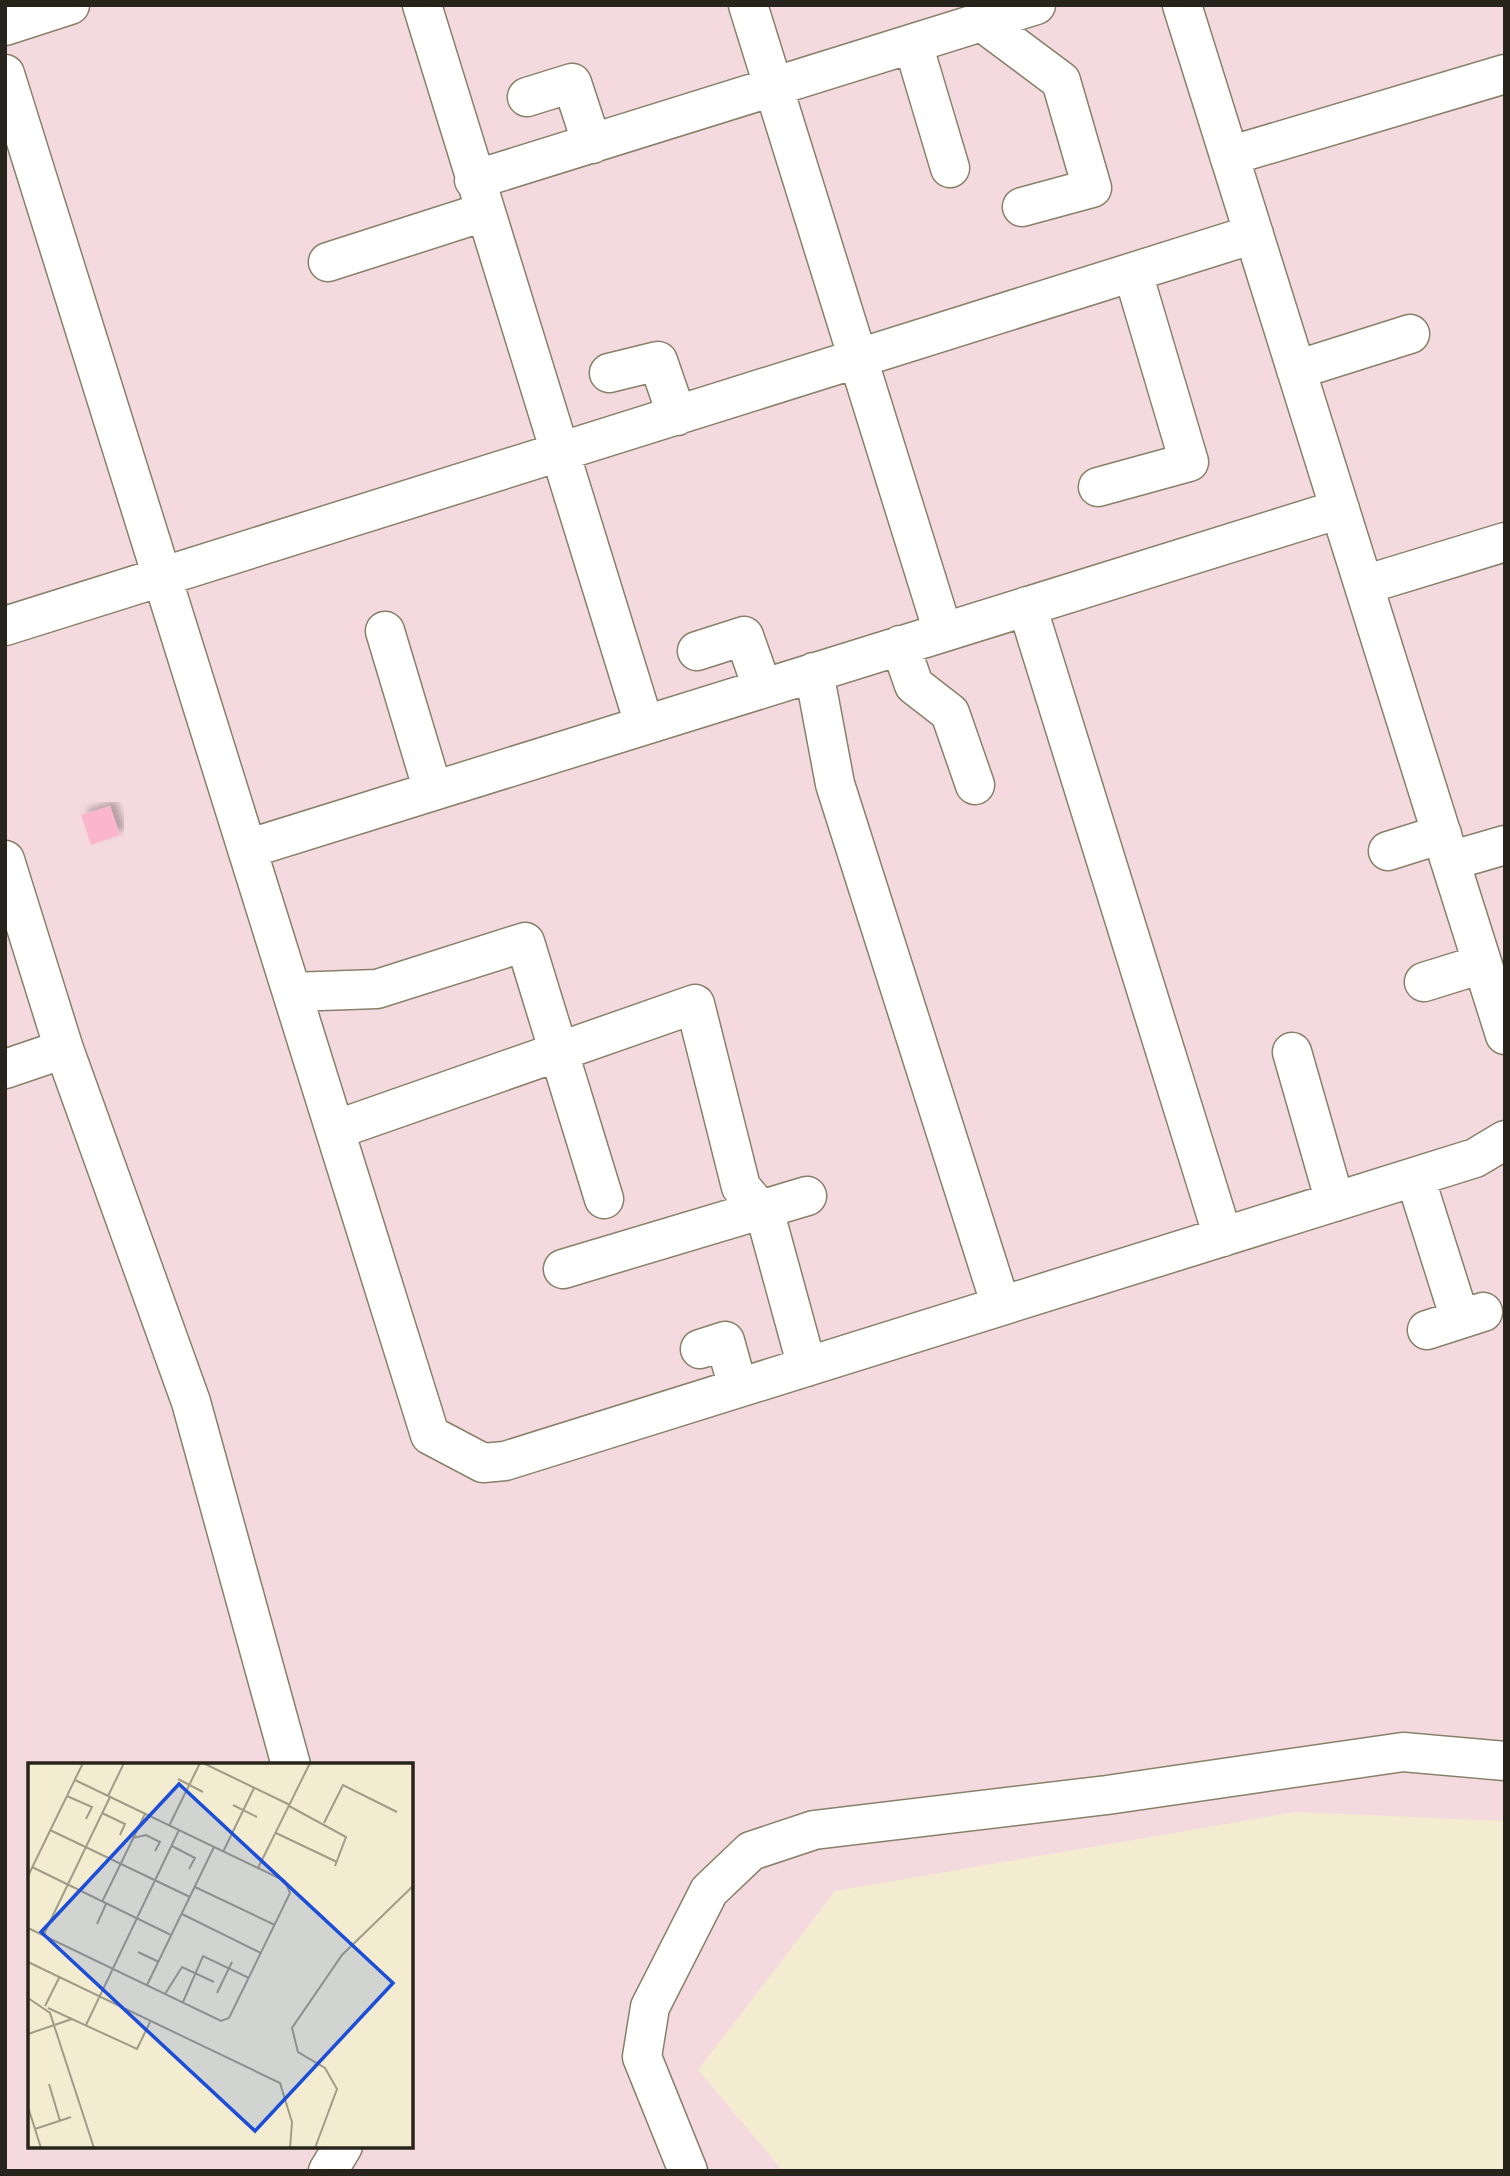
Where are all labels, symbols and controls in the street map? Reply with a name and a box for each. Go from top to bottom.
inset map [28,1763,413,2148]

